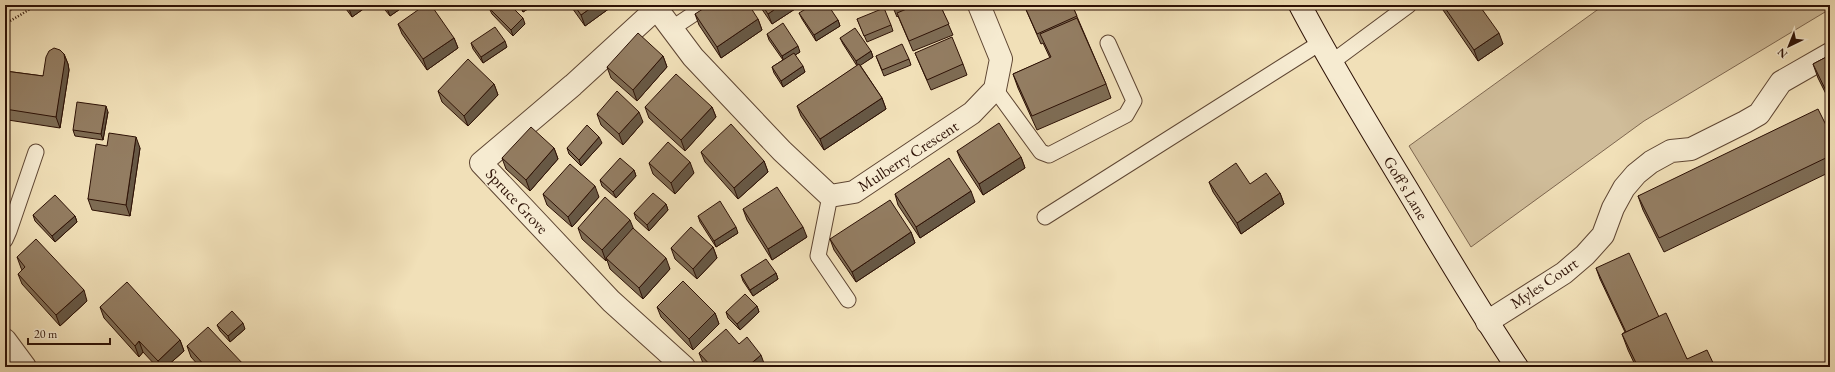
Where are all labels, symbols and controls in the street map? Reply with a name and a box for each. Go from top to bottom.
north arrow [1769,26,1809,66]
text: N [1774,45,1790,61]
street label: Mulberry Crescent [854,116,962,196]
street label: Goff's Lane [1379,152,1433,224]
street label: Spruce Grove [481,164,553,238]
street label: Myles Court [1506,253,1582,313]
scale bar [28,320,110,346]
text: 20 m [34,326,58,342]

